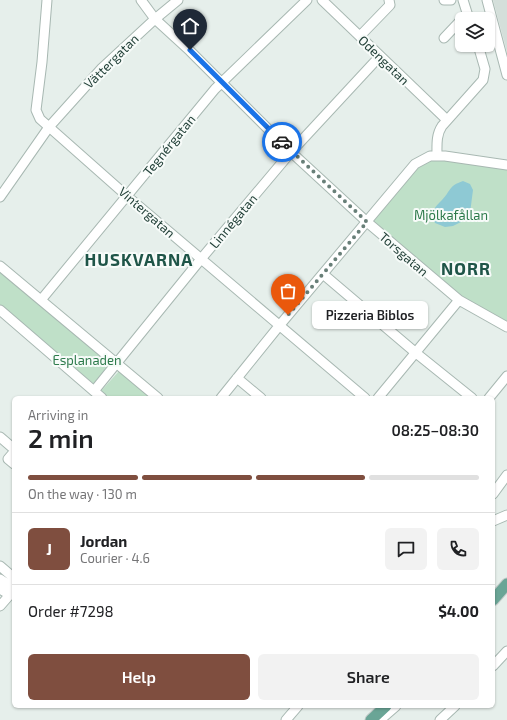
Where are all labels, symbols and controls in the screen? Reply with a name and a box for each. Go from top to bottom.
pin [173,9,207,50]
map controls [455,12,495,52]
button: layers [455,12,495,52]
icon: home [179,15,201,37]
street label: Vättergatan [80,30,142,92]
street label: Odengatan [355,32,413,88]
street label: Tegnérgatan [139,111,199,179]
courier [262,122,302,162]
icon: car [271,131,293,153]
street label: Vintergatan [115,183,179,241]
street label: Linnégatan [206,191,260,251]
park label: Mjölkafållan [414,207,488,223]
street label: Torsgatan [376,229,432,279]
district label: HUSKVARNA [85,249,193,269]
district label: NORR [441,258,491,278]
pin [271,274,305,315]
icon: bag [277,280,299,302]
callout: Pizzeria Biblos [312,301,428,329]
text: Pizzeria Biblos [326,307,414,323]
park label: Esplanaden [52,352,122,368]
text: Arriving in [28,407,88,423]
text: 08:25–08:30 [391,421,479,439]
text: 2 min [28,422,94,453]
text: On the way · 130 m [28,486,137,502]
button: chat [385,528,427,570]
button: phone [437,528,479,570]
text: Jordan [80,532,127,550]
text: J [46,540,52,558]
text: Courier · 4.6 [80,550,150,566]
text: Order #7298 [28,602,114,620]
text: $4.00 [438,602,479,620]
button: Help [28,654,250,700]
button: Share [258,654,479,700]

